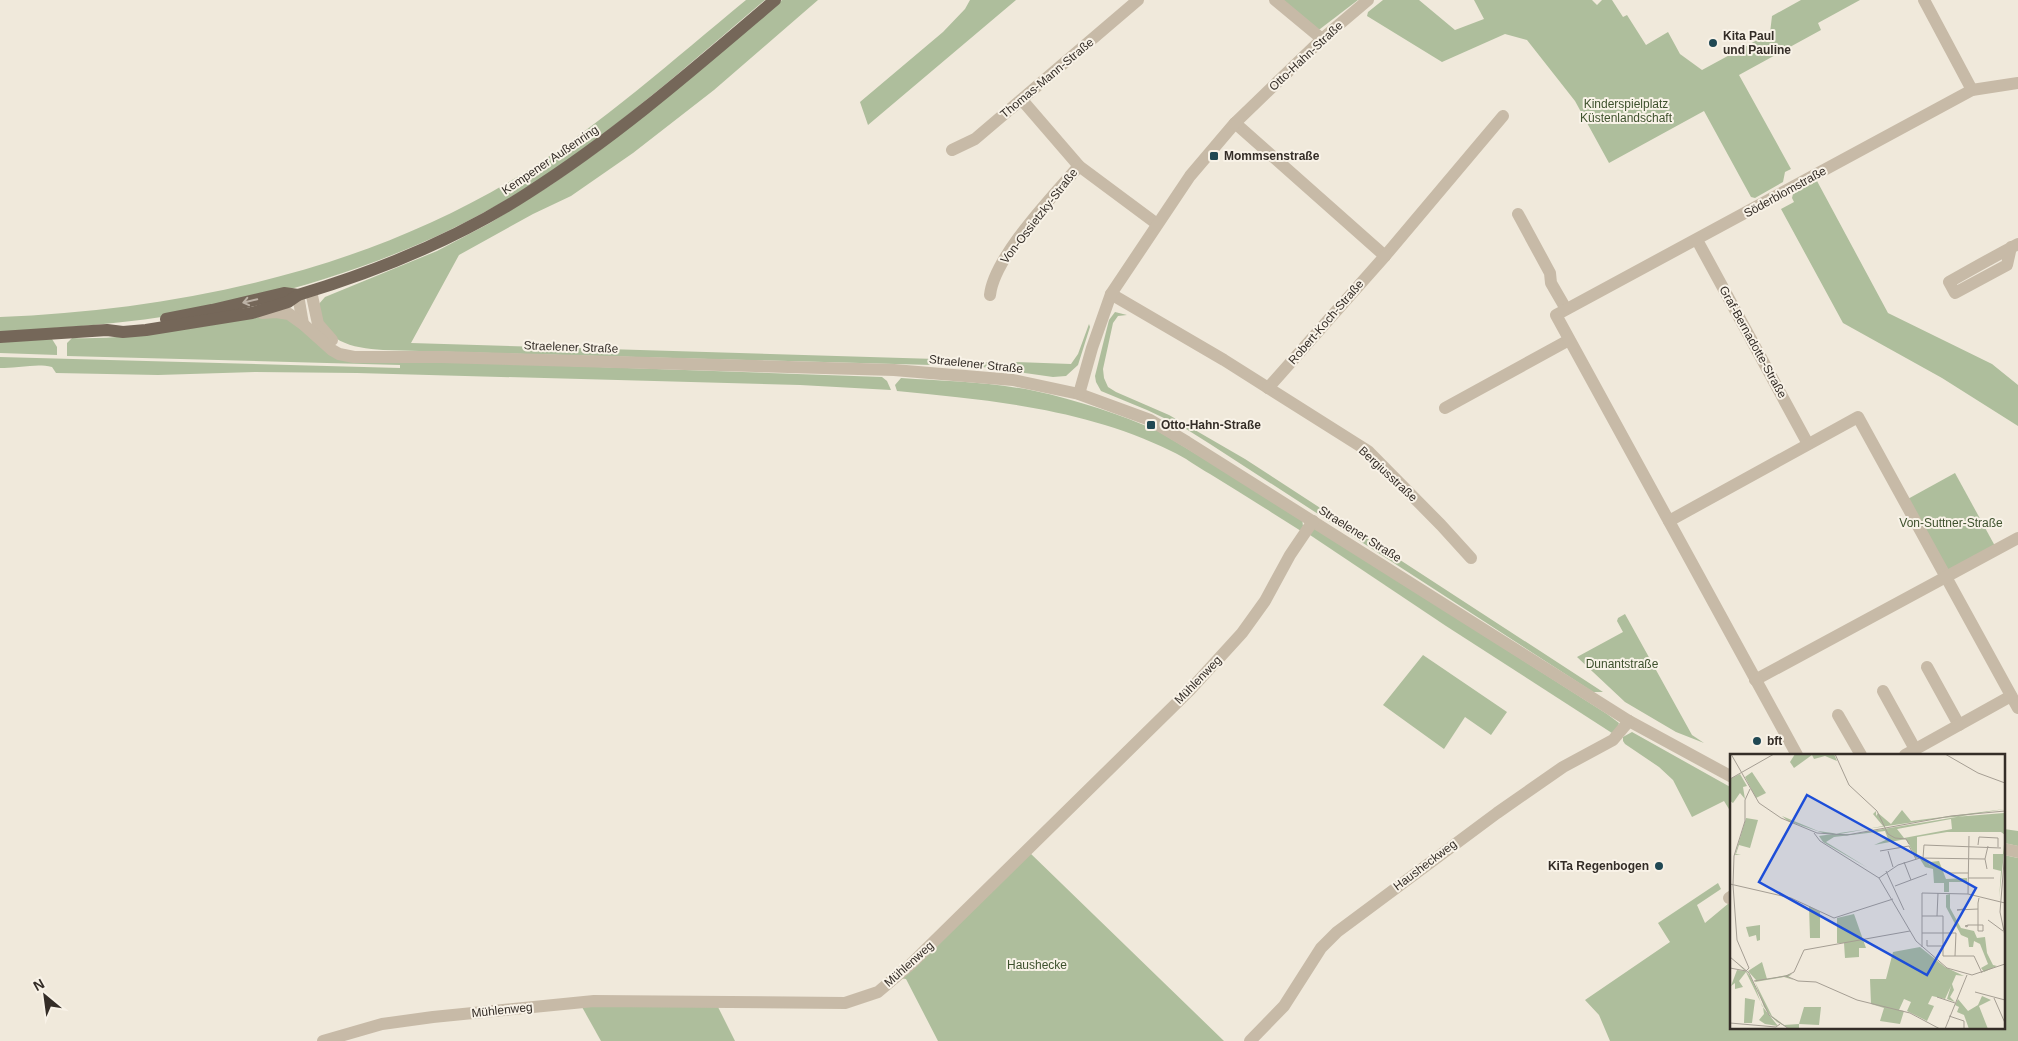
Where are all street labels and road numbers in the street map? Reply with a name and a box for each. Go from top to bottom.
street label: Otto-Hahn-Straße [1266,18,1346,94]
street label: Thomas-Mann-Straße [998,35,1097,121]
street label: Kempener Außenring [499,122,601,198]
street label: Söderblomstraße [1741,163,1829,220]
street label: Von-Ossietzky-Straße [998,165,1081,266]
street label: Robert-Koch-Straße [1285,277,1367,367]
street label: Graf-Bernadotte-Straße [1716,283,1790,401]
street label: Straelener Straße [523,338,619,356]
street label: Straelener Straße [928,352,1024,376]
street label: Bergiusstraße [1356,443,1420,505]
street label: Straelener Straße [1316,503,1404,565]
street label: Mühlenweg [1172,653,1224,707]
street label: Hausheckweg [1391,837,1459,893]
street label: Mühlenweg [882,938,936,990]
street label: Mühlenweg [471,1000,533,1020]

